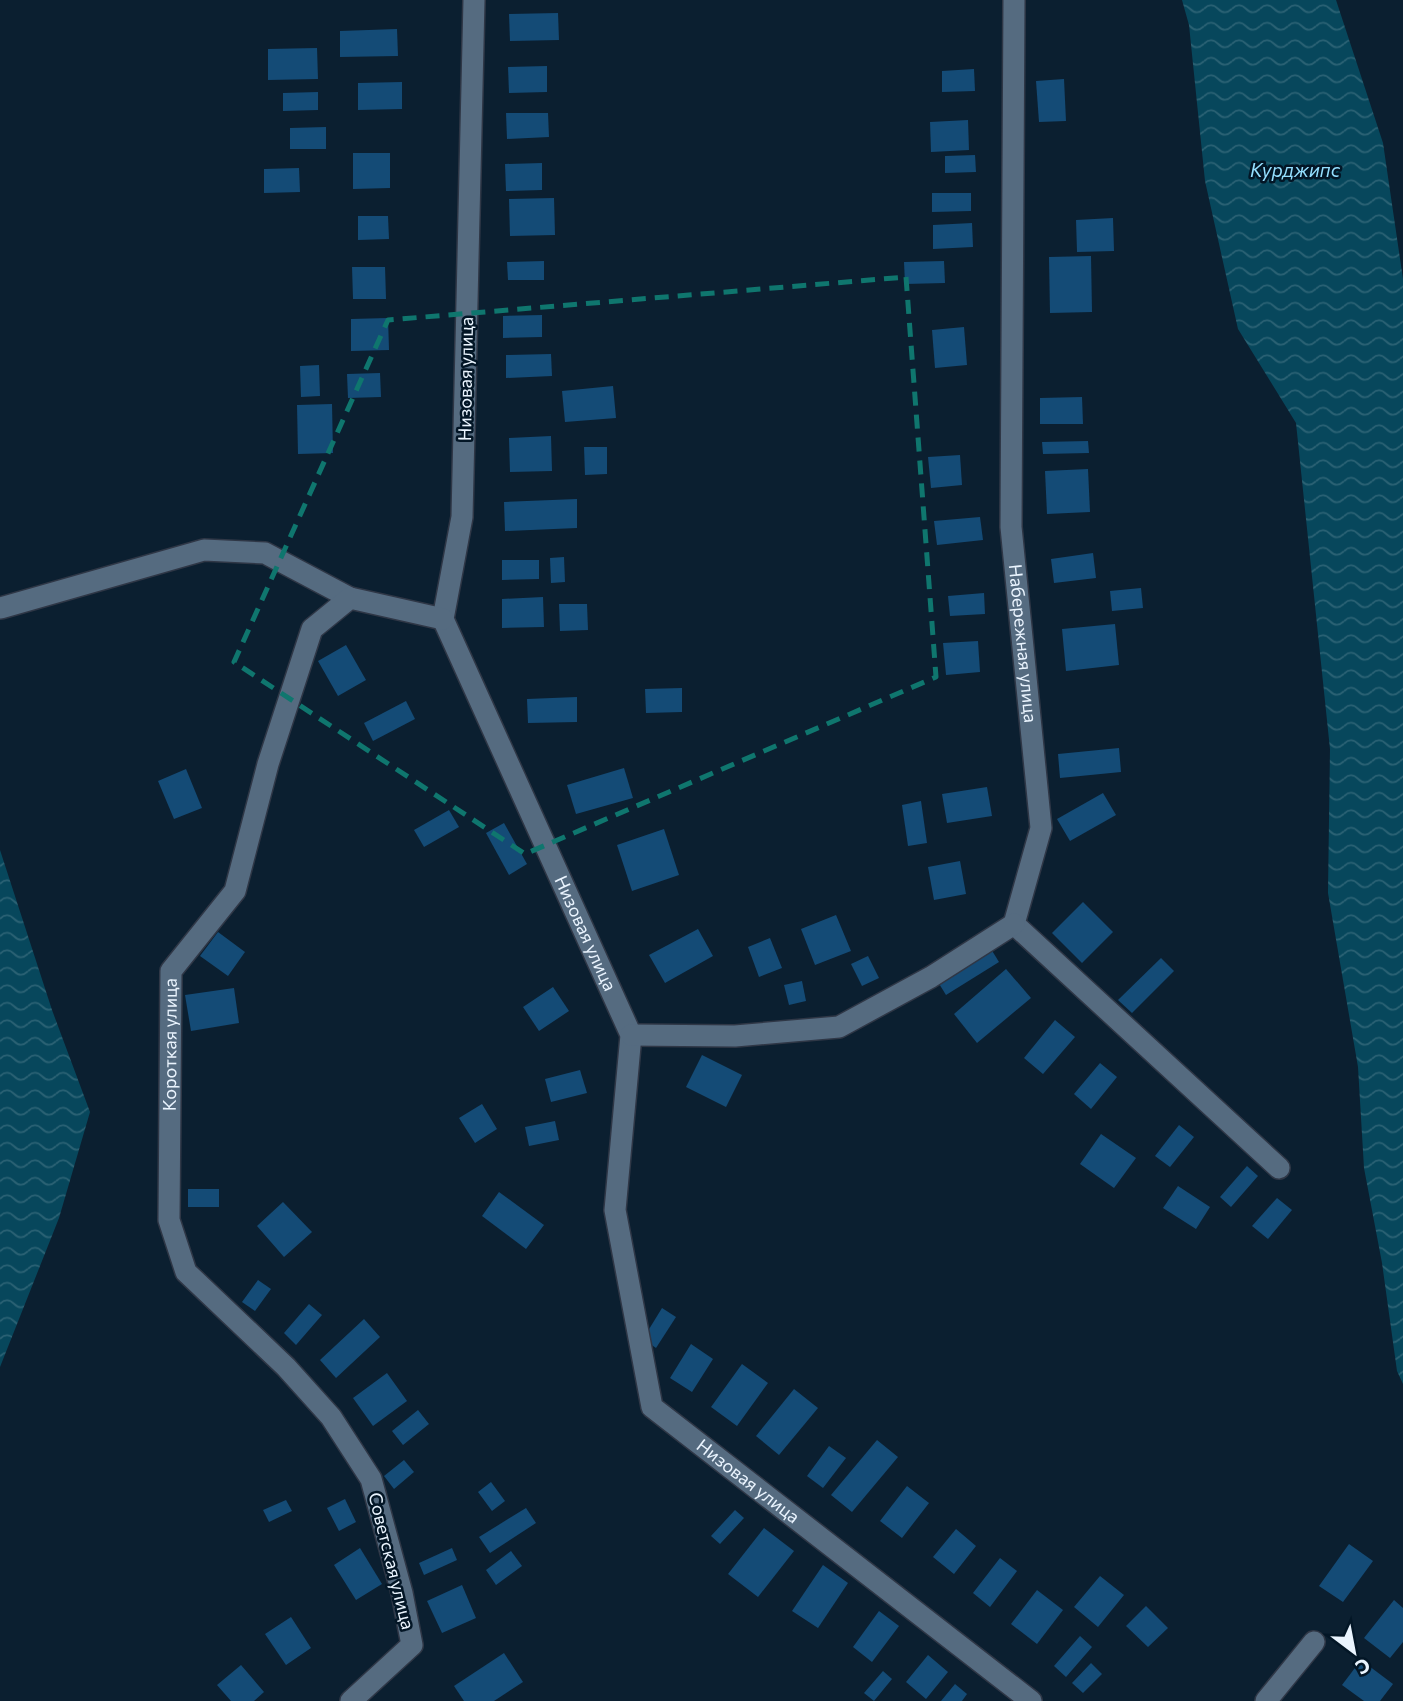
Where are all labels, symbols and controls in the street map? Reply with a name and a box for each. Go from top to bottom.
water label: Курджипс [1250,158,1341,181]
street label: Низовая улица [453,317,477,441]
street label: Набережная улица [1005,563,1042,724]
street label: Низовая улица [550,872,622,994]
street label: Короткая улица [158,978,181,1111]
street label: Низовая улица [693,1434,804,1527]
street label: Советская улица [364,1490,420,1632]
north arrow [1319,1617,1389,1687]
text: С [1352,1654,1375,1680]

